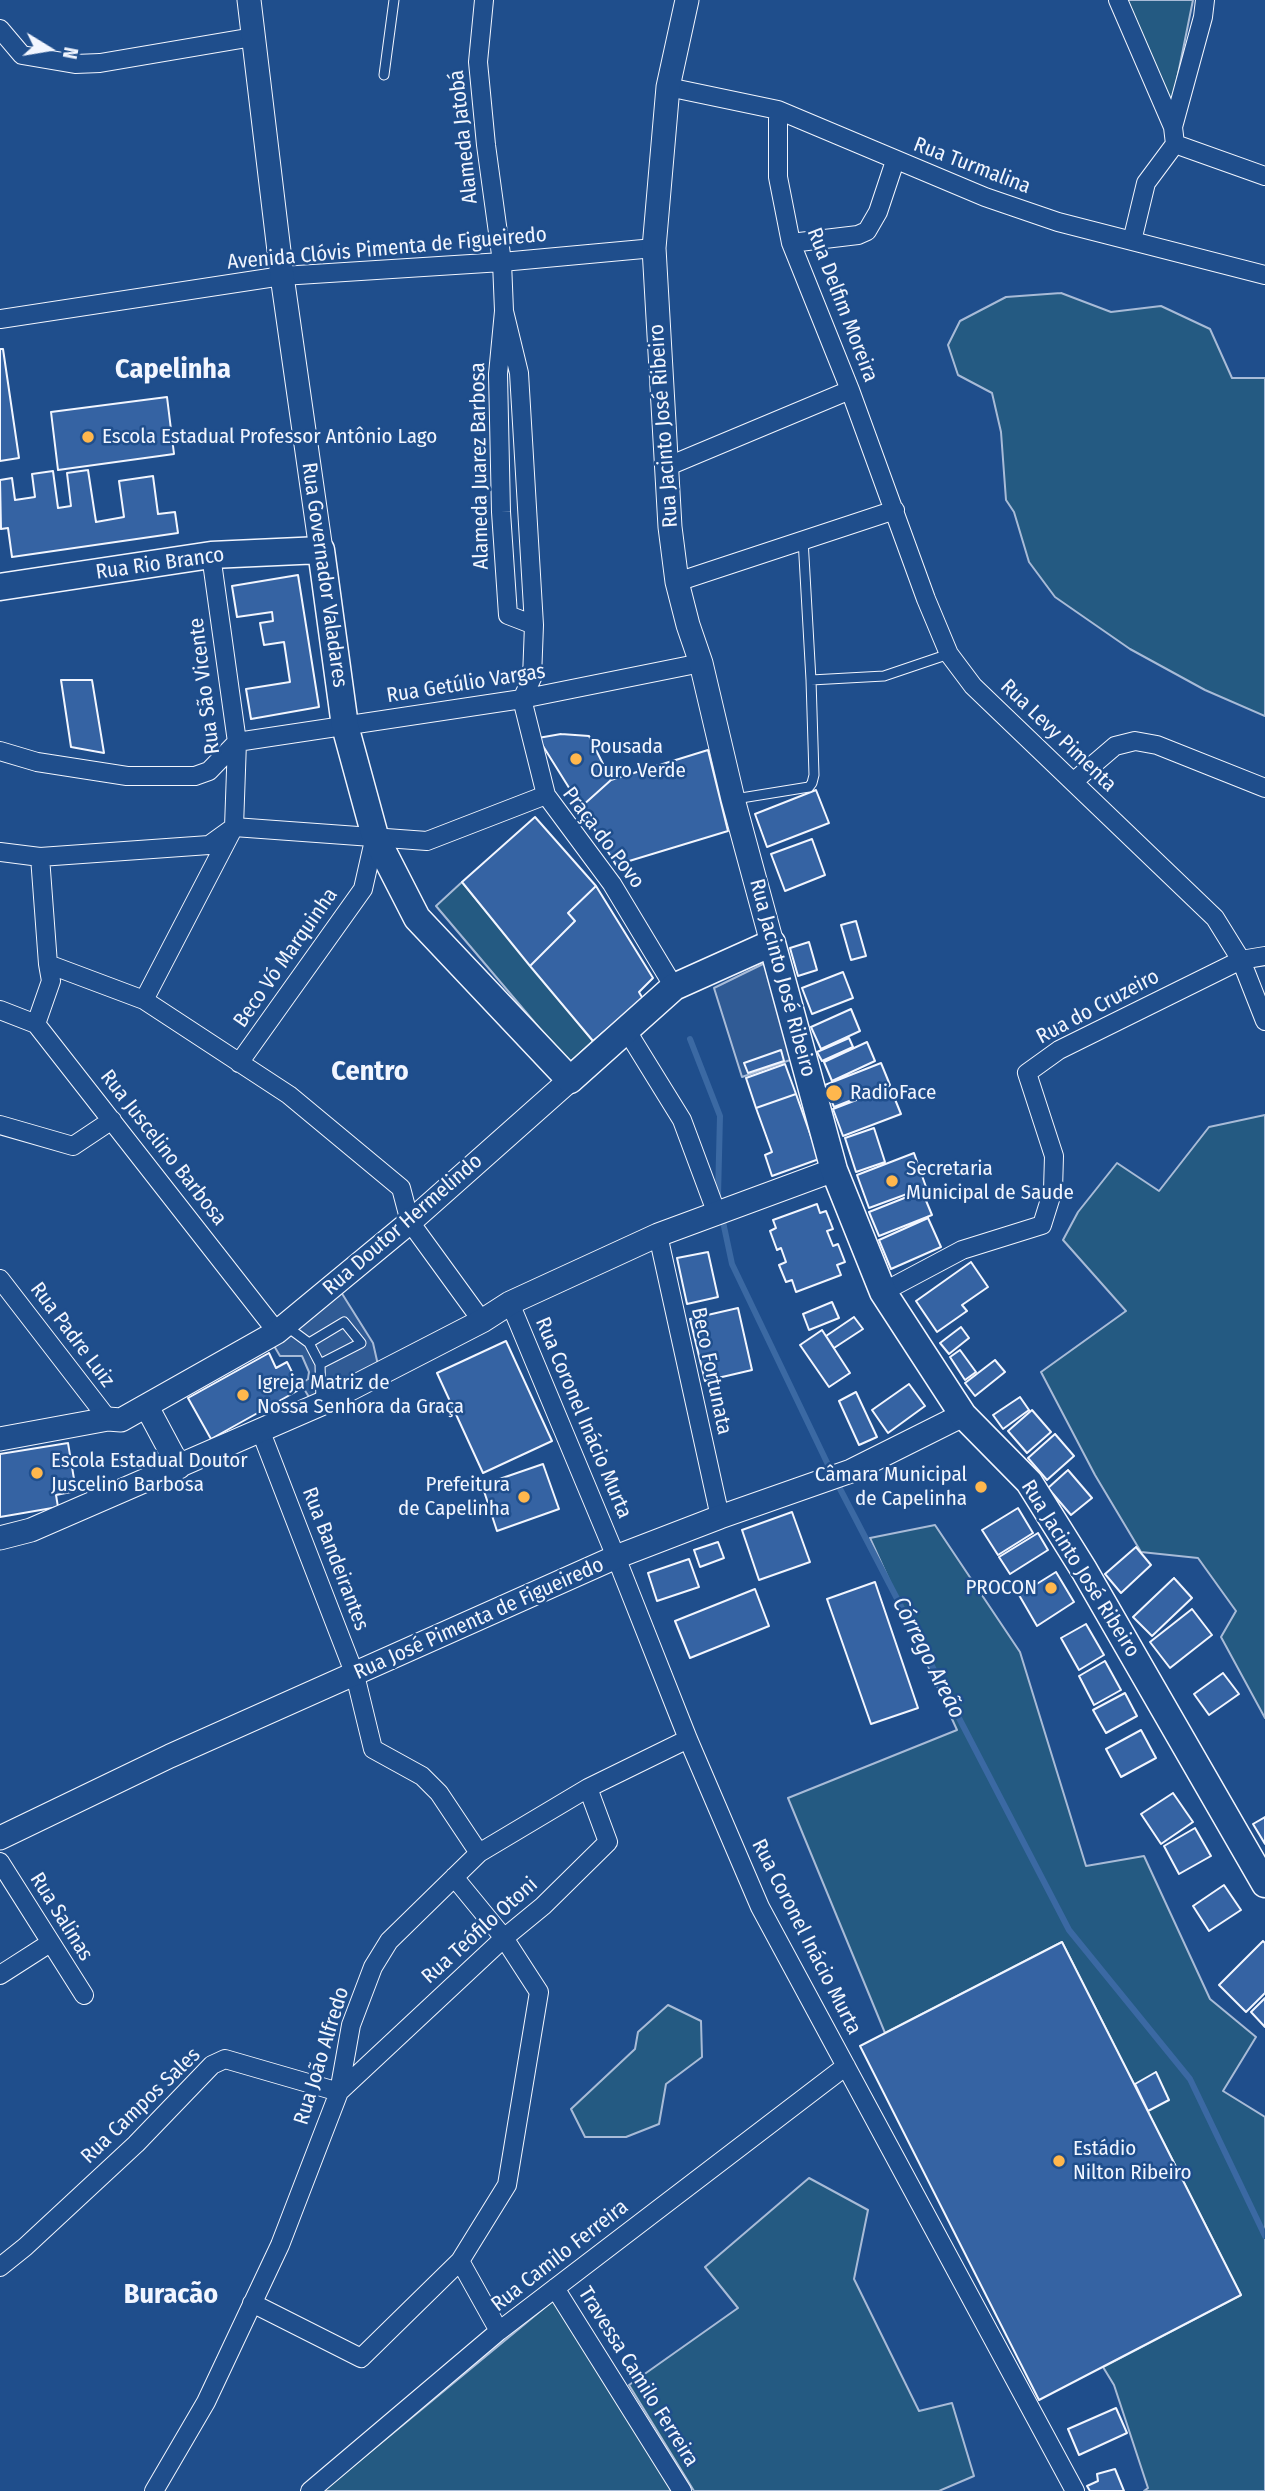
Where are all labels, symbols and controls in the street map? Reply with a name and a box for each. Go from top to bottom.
north arrow [14,14,84,84]
text: N [58,45,82,61]
street label: Alameda Jatobá [444,69,484,205]
street label: Rua Turmalina [910,132,1034,200]
street label: Avenida Clóvis Pimenta de Figueiredo [226,222,548,276]
street label: Rua Delfim Moreira [801,224,883,386]
street label: Rua Jacinto José Ribeiro [644,323,684,529]
district label: Capelinha [115,353,231,387]
street label: Alameda Juarez Barbosa [466,362,494,570]
place label: Escola Estadual Professor Antônio Lago [102,424,437,450]
marker: Escola Estadual Professor Antônio Lago [80,429,96,445]
street label: Rua Governador Valadares [296,461,352,689]
street label: Rua Rio Branco [94,543,226,585]
street label: Rua São Vicente [184,616,226,756]
street label: Rua Getúlio Vargas [385,659,547,709]
street label: Rua Levy Pimenta [995,674,1121,798]
place label: Pousada Ouro Verde [590,734,686,784]
marker: Pousada Ouro Verde [568,751,584,767]
street label: Praça do Povo [557,782,649,894]
street label: Rua Jacinto José Ribeiro [743,876,821,1080]
street label: Beco Vó Marquinha [229,883,343,1033]
street label: Rua do Cruzeiro [1032,964,1164,1050]
district label: Centro [331,1055,409,1089]
street label: Rua Juscelino Barbosa [94,1065,232,1231]
place label: RadioFace [850,1080,936,1106]
marker: RadioFace [824,1083,844,1103]
street label: Rua Doutor Hermelindo [318,1149,488,1301]
place label: Secretaria Municipal de Saude [906,1156,1074,1206]
marker: Secretaria Municipal de Saude [884,1173,900,1189]
street label: Rua Padre Luiz [24,1278,120,1392]
street label: Beco Fortunata [685,1305,737,1437]
street label: Rua Coronel Inácio Murta [529,1314,637,1522]
place label: Igreja Matriz de Nossa Senhora da Graça [257,1370,464,1420]
marker: Igreja Matriz de Nossa Senhora da Graça [235,1387,251,1403]
place label: Escola Estadual Doutor Juscelino Barbosa [51,1448,248,1498]
place label: Câmara Municipal de Capelinha [815,1462,967,1512]
marker: Escola Estadual Doutor Juscelino Barbosa [29,1465,45,1481]
place label: Prefeitura de Capelinha [398,1472,510,1522]
street label: Rua Jacinto José Ribeiro [1015,1476,1145,1662]
marker: Câmara Municipal de Capelinha [973,1479,989,1495]
street label: Rua Bandeirantes [296,1484,374,1634]
marker: Prefeitura de Capelinha [516,1489,532,1505]
street label: Rua José Pimenta de Figueiredo [350,1552,608,1686]
place label: PROCON [965,1575,1037,1601]
marker: PROCON [1043,1580,1059,1596]
water label: Córrego Areão [886,1593,970,1723]
street label: Rua Coronel Inácio Murta [746,1835,866,2039]
street label: Rua Salinas [24,1868,98,1966]
street label: Rua Teófilo Otoni [417,1872,543,1990]
street label: Rua João Alfredo [289,1984,355,2128]
street label: Rua Campos Sales [76,2043,206,2169]
place label: Estádio Nilton Ribeiro [1073,2136,1192,2186]
marker: Estádio Nilton Ribeiro [1051,2153,1067,2169]
street label: Rua Camilo Ferreira [487,2195,633,2317]
district label: Buracão [124,2278,218,2312]
street label: Travessa Camilo Ferreira [572,2282,704,2472]

